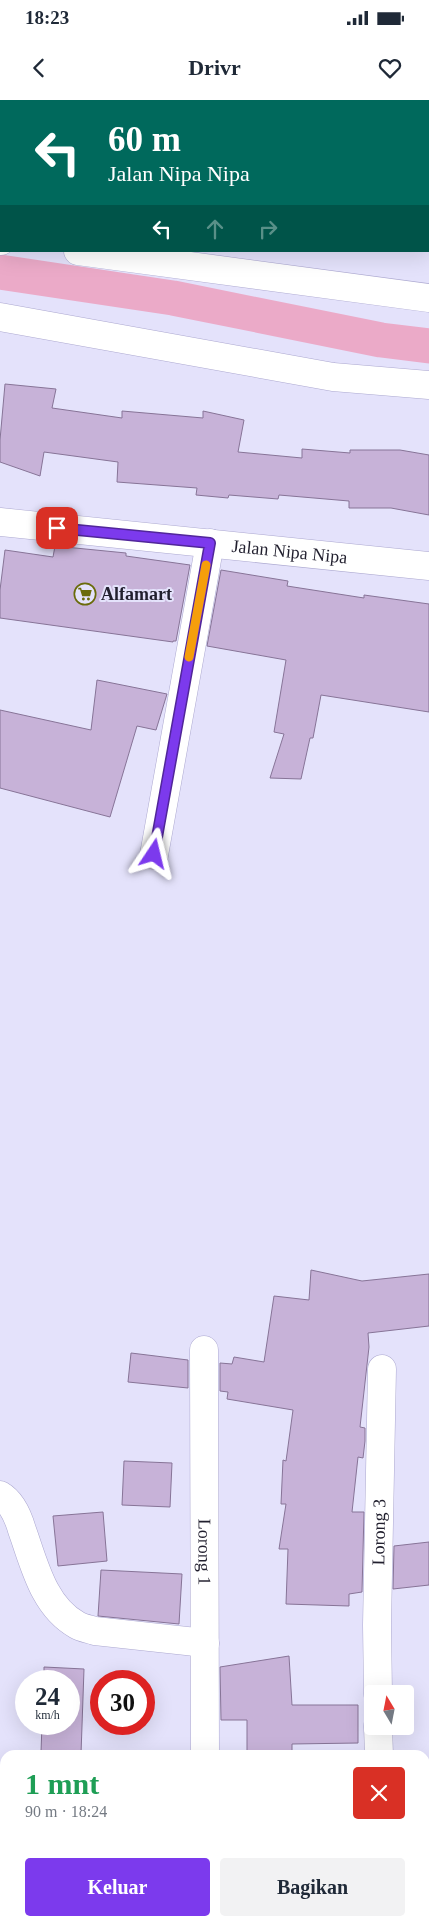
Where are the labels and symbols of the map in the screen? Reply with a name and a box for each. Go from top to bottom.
pin [36,507,78,549]
street label: Jalan Nipa Nipa [231,536,348,568]
supermarket icon: Alfamart [73,582,97,606]
place label: Alfamart [101,584,172,604]
position arrow [127,827,179,879]
street label: Lorong 3 [368,1499,389,1565]
street label: Lorong 1 [194,1519,215,1585]
speed limit sign: 30 [90,1670,155,1735]
north arrow [364,1685,414,1735]

